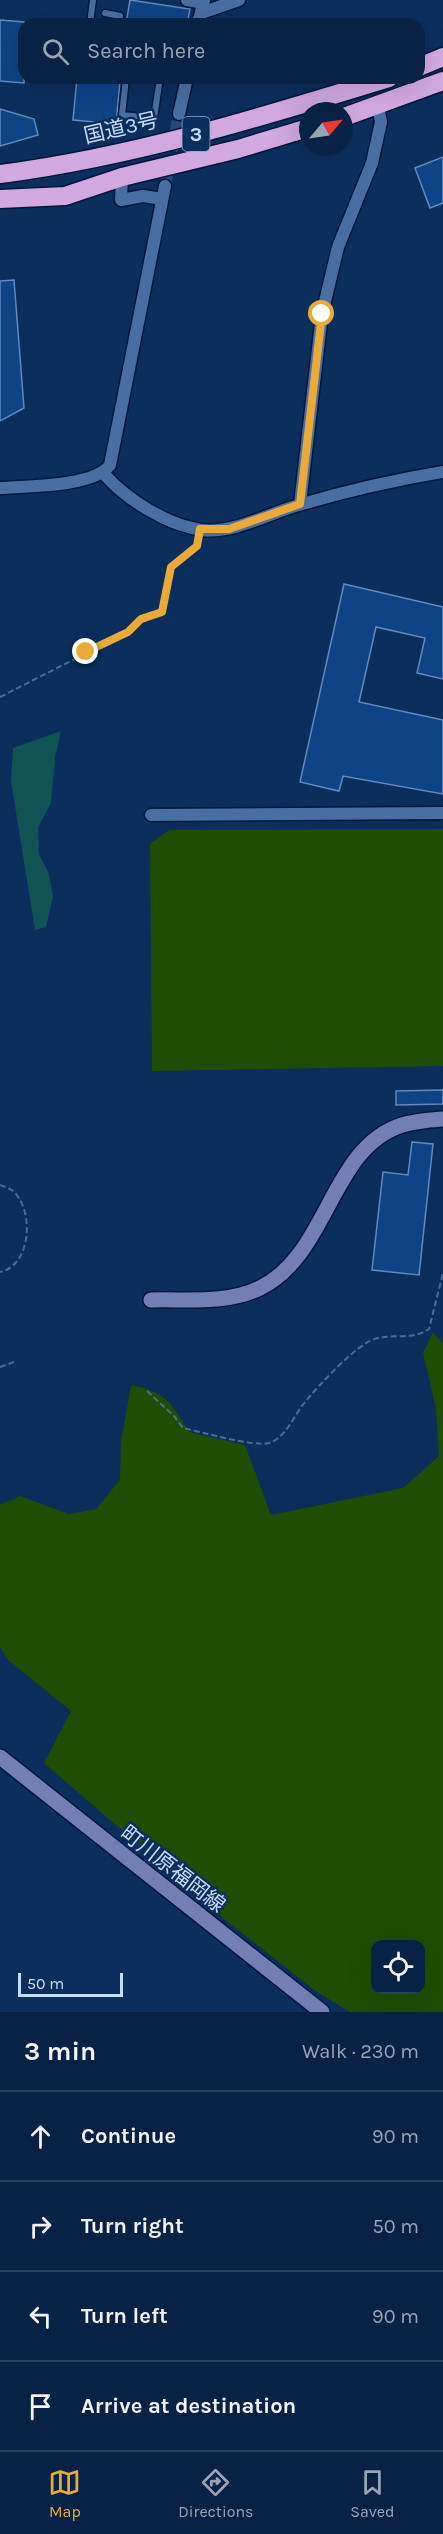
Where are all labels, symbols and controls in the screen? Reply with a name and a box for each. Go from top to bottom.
search box [18,18,425,84]
icon: search [39,35,72,68]
text: Search here [87,38,205,64]
north arrow [299,102,353,156]
street label: 国道3号 [82,108,160,148]
road number: 3 [182,117,210,151]
route start [308,300,334,326]
route end [72,638,98,664]
street label: 町川原福岡線 [116,1821,230,1917]
map controls [371,1940,425,1994]
button: locate [371,1940,425,1994]
scale bar [18,1970,123,1998]
text: 50 m [27,1974,64,1993]
text: 3 min [24,2036,96,2067]
text: Walk · 230 m [302,2040,419,2063]
icon: ahead [24,2120,57,2153]
text: Continue [81,2123,176,2149]
text: 90 m [372,2125,419,2148]
icon: right [24,2210,57,2243]
text: Turn right [81,2213,184,2239]
text: 50 m [372,2215,419,2238]
icon: left [24,2300,57,2333]
text: Turn left [81,2303,168,2329]
text: 90 m [372,2305,419,2328]
icon: arrive [24,2390,57,2423]
text: Arrive at destination [81,2393,296,2419]
tab: Map [48,2466,81,2521]
tab: Directions [178,2466,253,2521]
tab: Saved [350,2466,395,2521]

